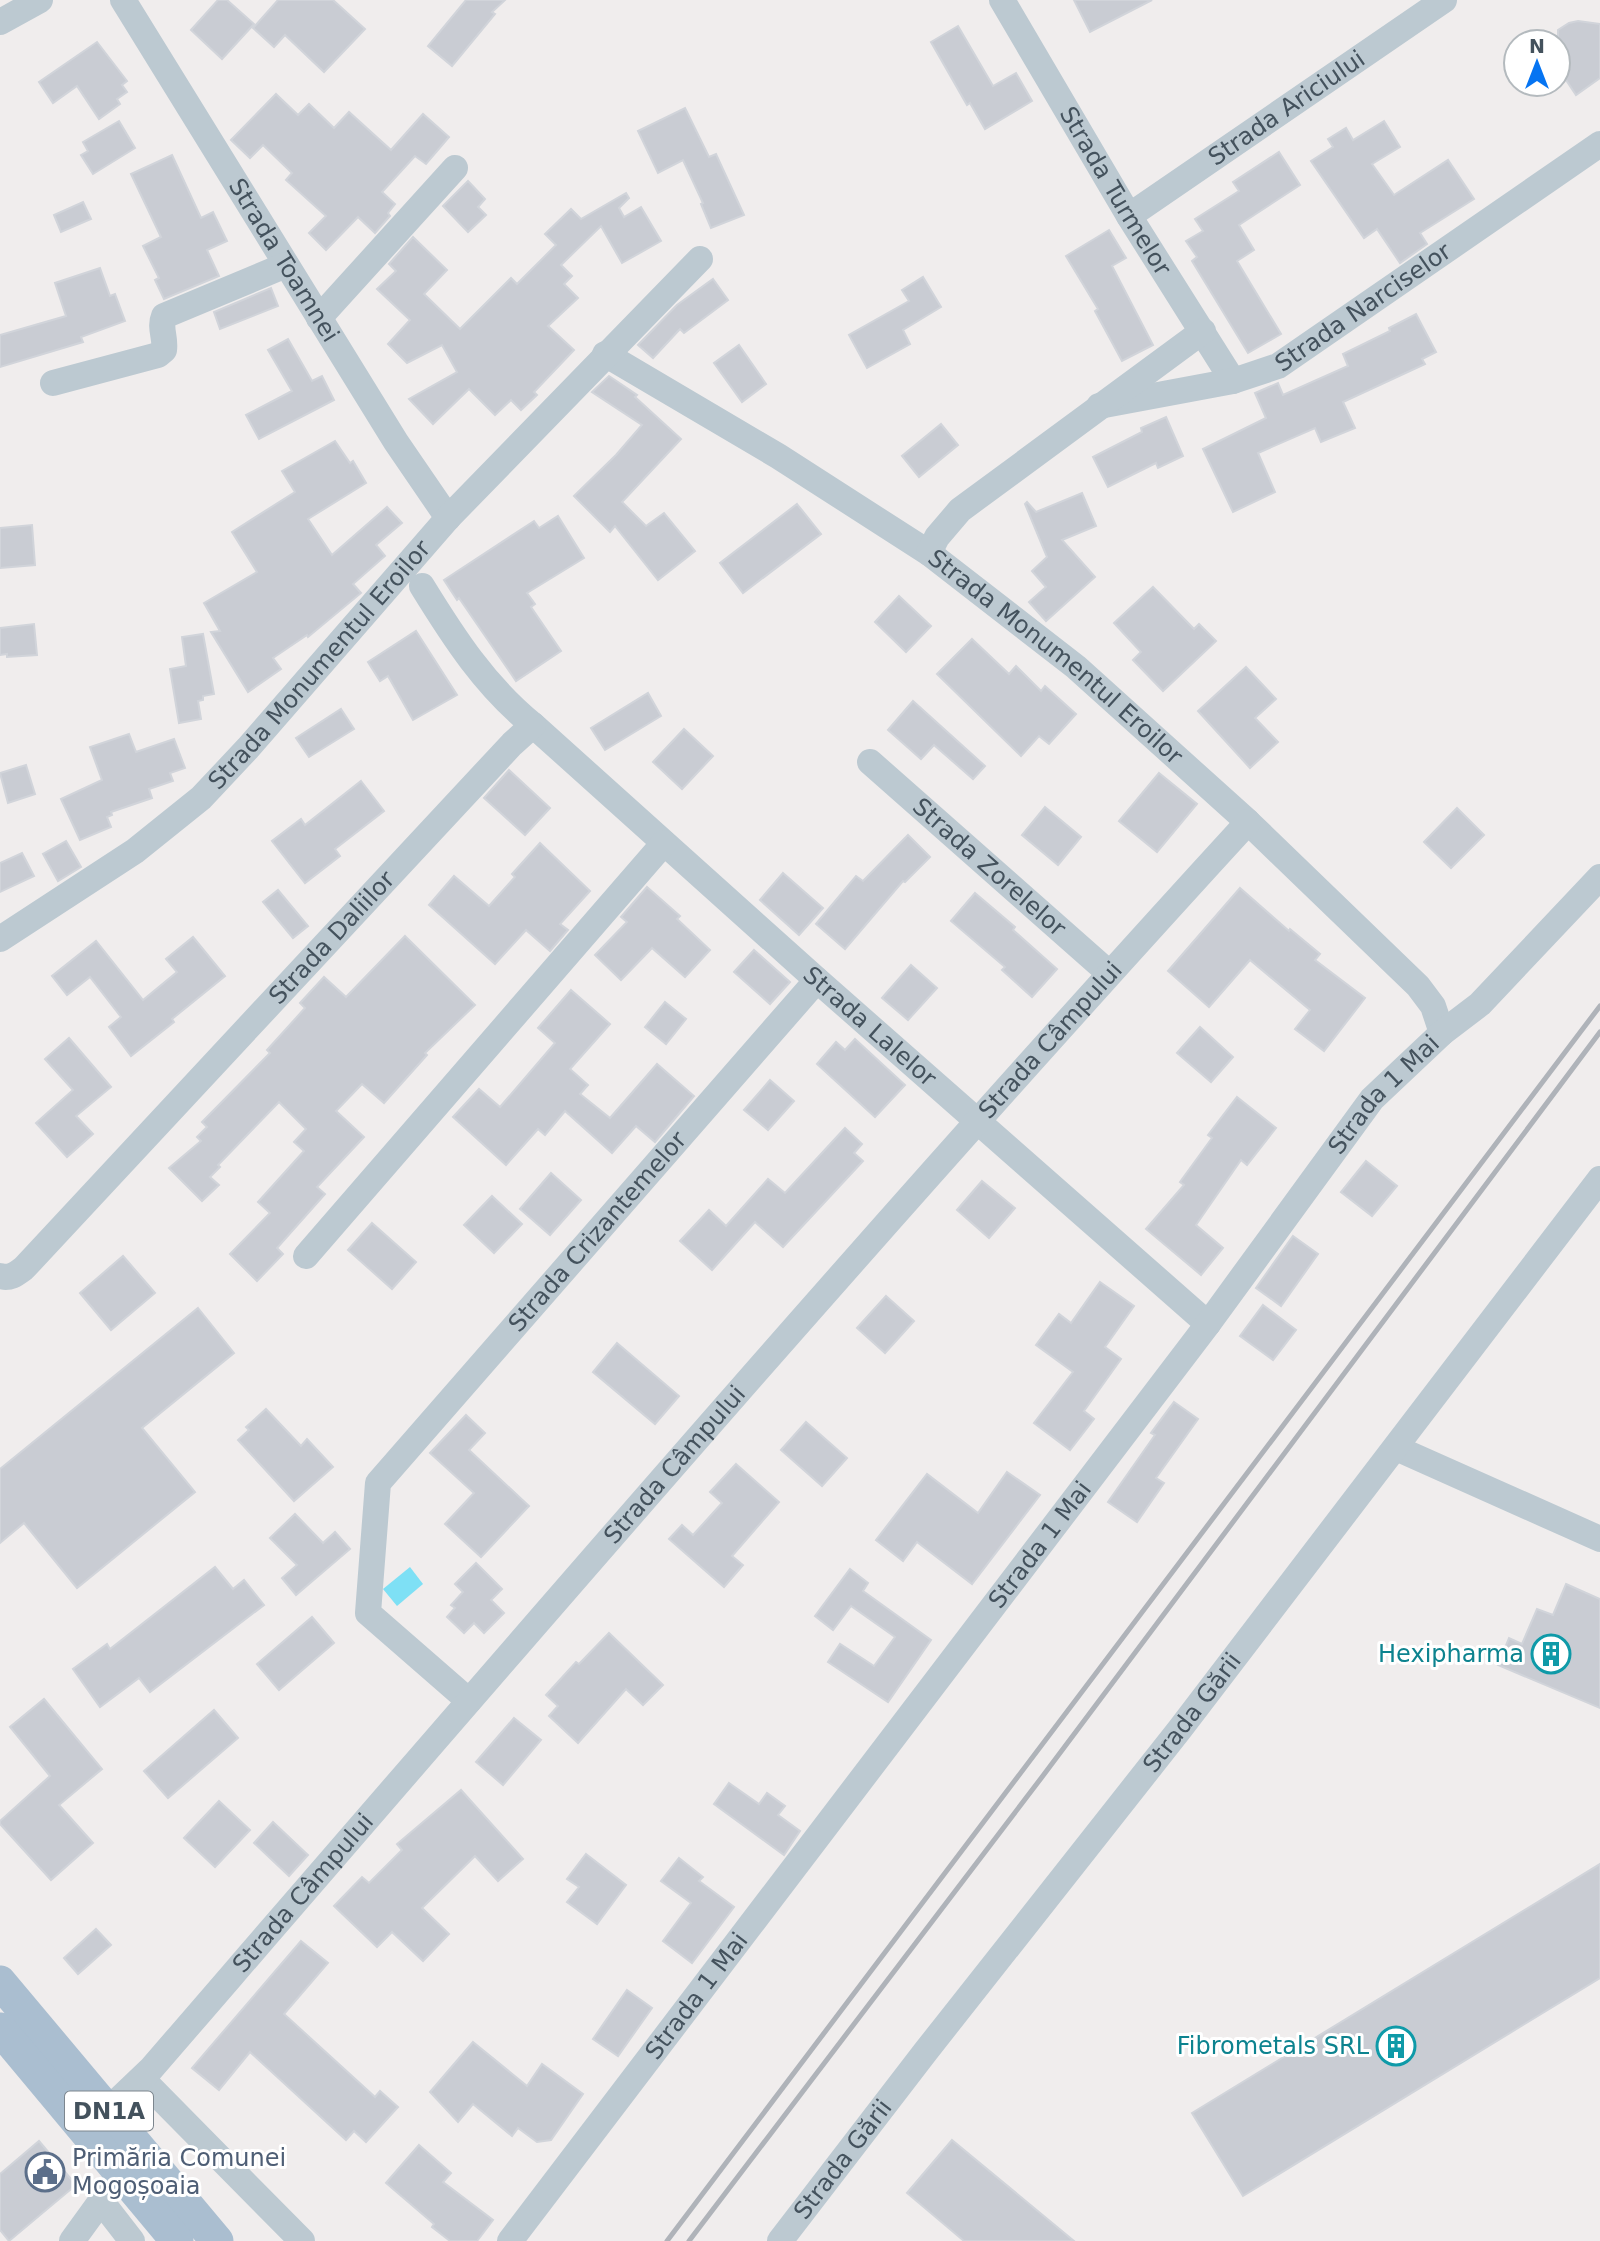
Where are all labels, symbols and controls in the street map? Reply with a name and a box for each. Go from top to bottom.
north arrow [1502,28,1572,98]
text: N [1529,35,1545,57]
street label: Strada Ariciului [1203,45,1370,171]
street label: Strada Turmelor [1054,102,1177,281]
street label: Strada Toamnei [223,173,345,347]
street label: Strada Narciselor [1270,237,1456,378]
street label: Strada Monumentul Eroilor [203,534,436,795]
street label: Strada Monumentul Eroilor [923,544,1189,770]
street label: Strada Zorelelor [907,792,1072,942]
street label: Strada Daliilor [263,865,400,1010]
street label: Strada Câmpului [973,956,1128,1124]
street label: Strada Lalelor [798,961,942,1092]
street label: Strada 1 Mai [1323,1029,1445,1160]
street label: Strada Crizantemelor [503,1126,692,1337]
street label: Strada Câmpului [598,1380,751,1550]
street label: Strada 1 Mai [983,1476,1097,1614]
building icon: Hexipharma [1530,1633,1572,1675]
place label: Hexipharma [1378,1640,1524,1668]
street label: Strada Gării [1137,1647,1247,1778]
street label: Strada Câmpului [227,1808,379,1978]
street label: Strada 1 Mai [639,1927,754,2065]
building icon: Fibrometals SRL [1375,2025,1417,2067]
place label: Fibrometals SRL [1177,2032,1370,2060]
road number: DN1A [65,2092,153,2130]
street label: Strada Gării [788,2094,898,2225]
place label: Primăria Comunei Mogoșoaia [72,2144,286,2200]
public building icon: Primăria Comunei Mogoșoaia [24,2151,66,2193]

